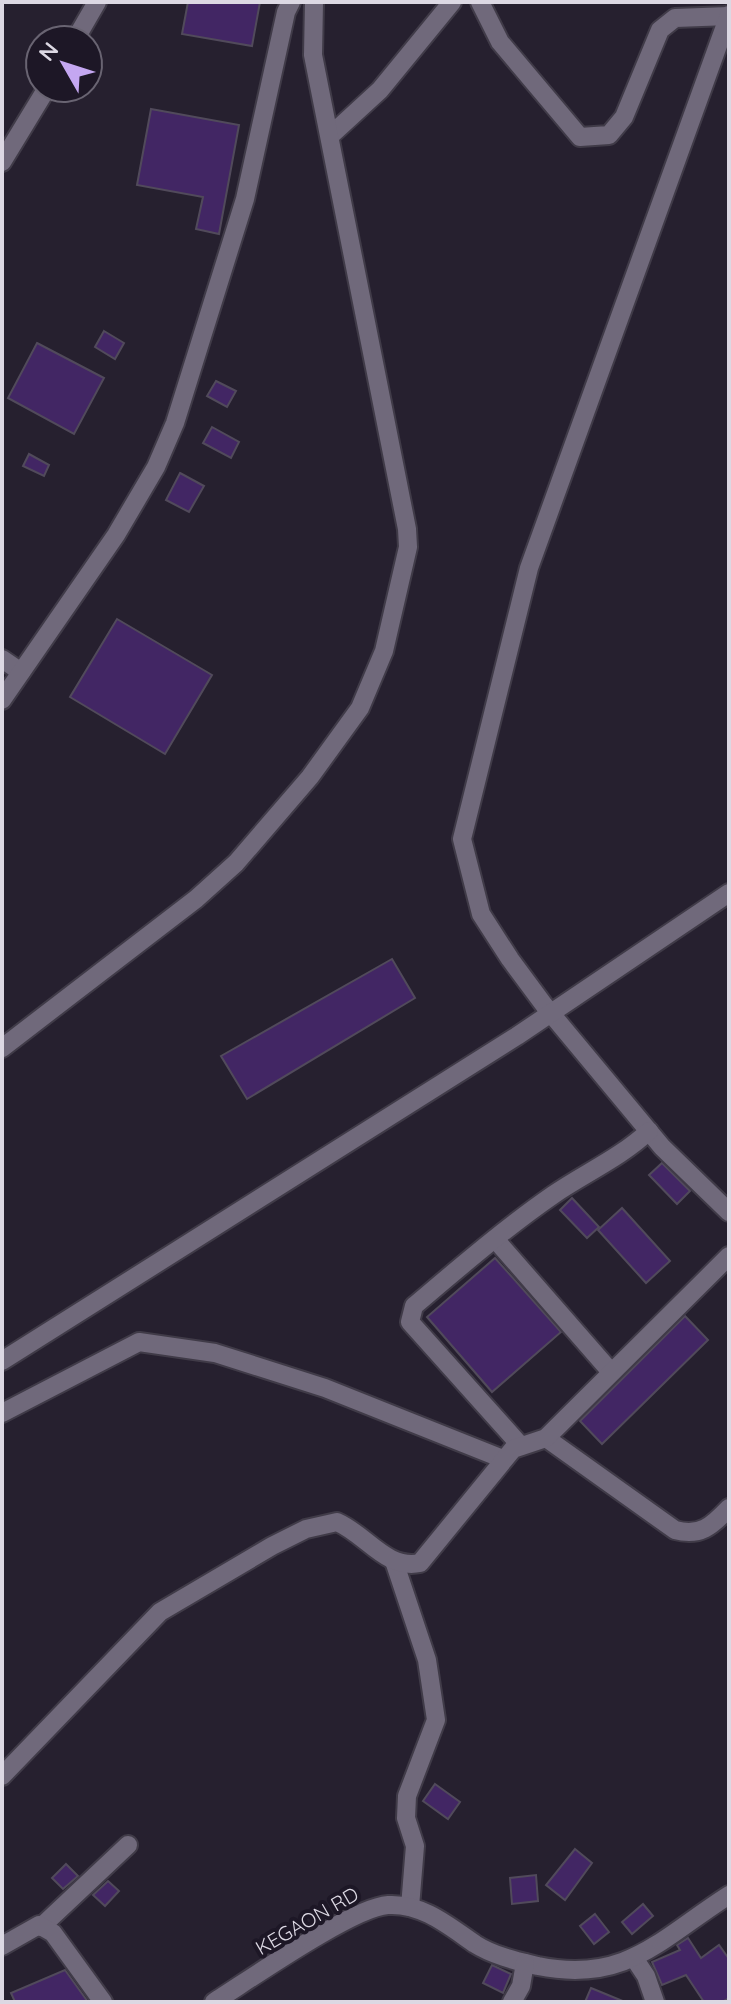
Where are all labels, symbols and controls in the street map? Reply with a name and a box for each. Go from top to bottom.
north arrow [24,24,104,104]
text: N [32,36,64,67]
street label: KEGAON RD [251,1881,363,1960]

